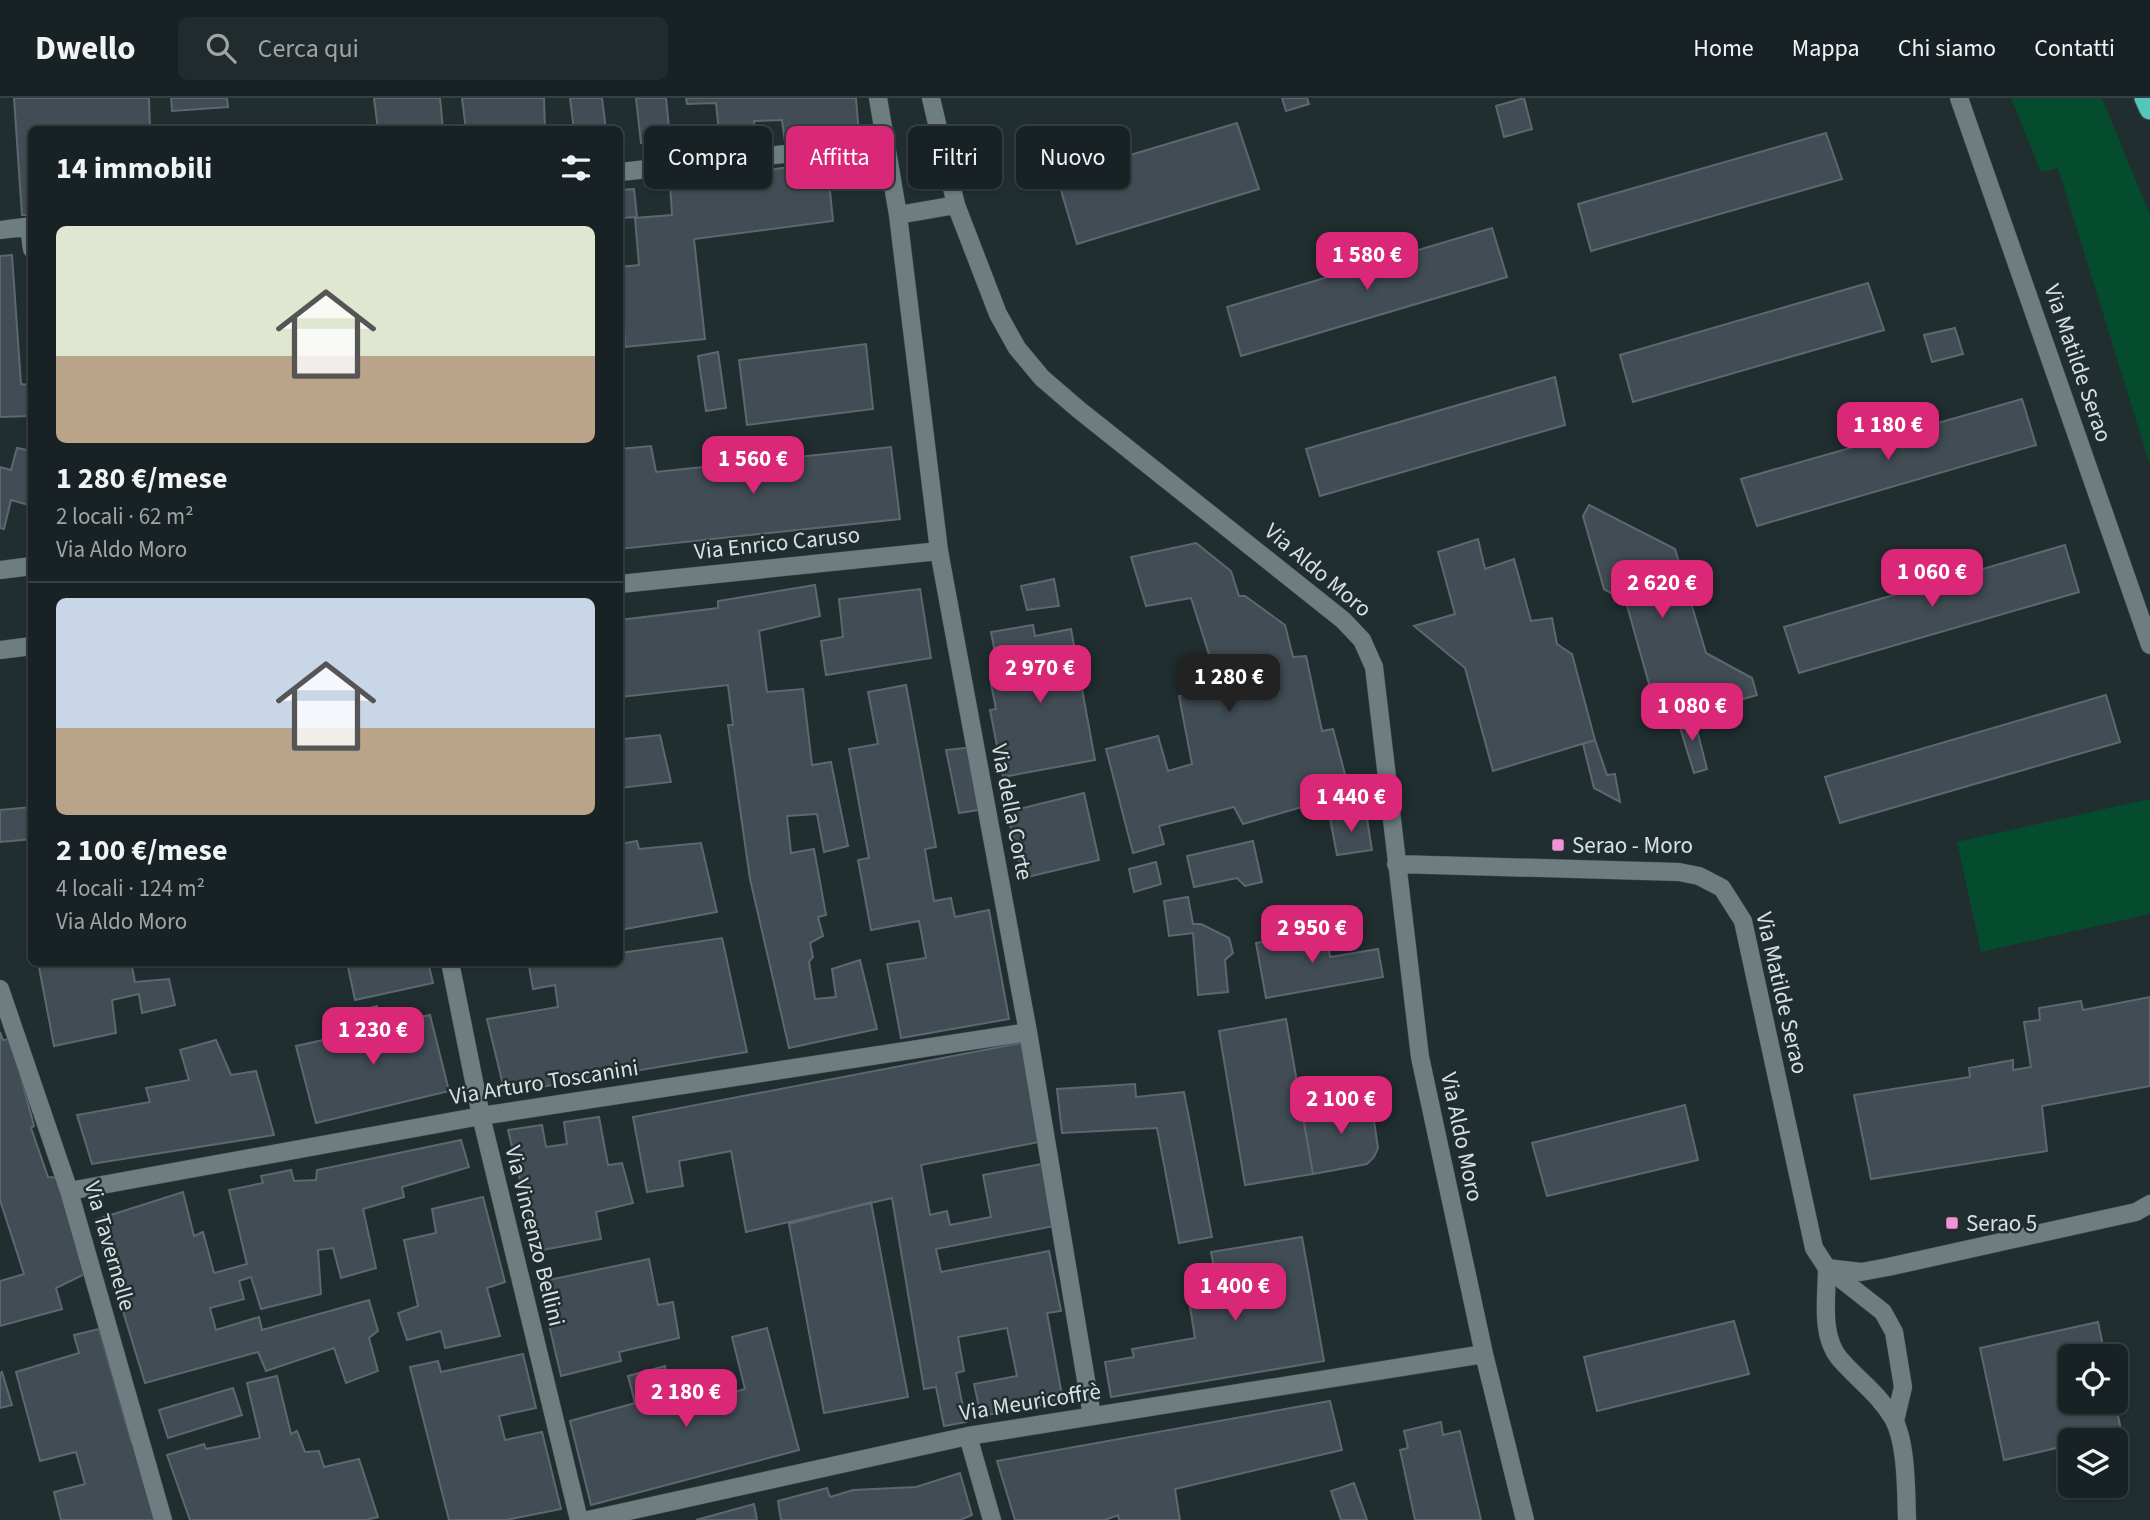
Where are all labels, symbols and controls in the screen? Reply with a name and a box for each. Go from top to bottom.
search box [178,17,668,80]
text: Dwello [35,25,136,72]
icon: search [202,29,240,67]
text: Cerca qui [258,30,359,67]
text: Home [1693,31,1754,66]
text: Mappa [1792,31,1860,66]
text: Chi siamo [1898,31,1996,66]
text: Contatti [2034,31,2115,66]
chip: Compra [644,126,772,189]
chip: Affitta [786,126,894,189]
chip: Filtri [908,126,1002,189]
chip: Nuovo [1016,126,1130,189]
text: 14 immobili [56,147,212,190]
icon: filters [557,149,595,187]
pin: 1 580 € [1302,232,1432,292]
text: 1 580 € [1332,238,1402,271]
icon: home [263,271,389,397]
street label: Via Matilde Serao [2036,280,2120,446]
pin: 1 180 € [1823,402,1953,462]
text: 1 180 € [1853,408,1923,441]
pin: 1 560 € [688,436,818,496]
text: 1 560 € [718,442,788,475]
text: 1 280 €/mese [56,457,227,500]
text: 2 locali · 62 m² [56,500,194,533]
street label: Via Aldo Moro [1257,515,1379,625]
street label: Via Enrico Caruso [693,518,861,568]
text: Via Aldo Moro [56,533,187,566]
pin: 1 060 € [1867,550,1997,609]
text: 1 060 € [1897,555,1967,588]
pin: 2 620 € [1597,560,1727,620]
text: 2 620 € [1627,566,1697,599]
icon: home [263,643,389,769]
pin: 2 970 € [975,646,1105,705]
text: 2 970 € [1005,651,1075,684]
pin: 1 280 € [1164,654,1294,714]
text: 1 280 € [1194,660,1264,693]
pin: 1 080 € [1627,684,1757,743]
text: 1 080 € [1657,689,1727,722]
street label: Via della Corte [983,741,1041,883]
pin: 1 440 € [1286,774,1416,834]
text: 1 440 € [1316,780,1386,813]
text: 2 100 €/mese [56,829,227,872]
place label: Serao - Moro [1572,829,1693,862]
marker: Serao - Moro [1550,837,1566,853]
text: 4 locali · 124 m² [56,872,205,905]
text: Via Aldo Moro [56,905,187,938]
pin: 2 950 € [1247,906,1377,965]
street label: Via Matilde Serao [1747,909,1817,1077]
text: 2 950 € [1277,911,1347,944]
pin: 1 230 € [308,1007,438,1067]
text: 1 230 € [338,1013,408,1046]
street label: Via Arturo Toscanini [447,1051,641,1113]
street label: Via Aldo Moro [1432,1069,1492,1205]
pin: 2 100 € [1276,1076,1406,1136]
text: 2 100 € [1306,1082,1376,1115]
street label: Via Vincenzo Bellini [497,1142,573,1330]
street label: Via Tavernelle [76,1177,144,1315]
place label: Serao 5 [1966,1207,2037,1240]
marker: Serao 5 [1944,1215,1960,1231]
pin: 1 400 € [1170,1264,1300,1323]
text: 1 400 € [1200,1269,1270,1302]
map controls [2058,1344,2128,1498]
button: locate [2058,1344,2128,1414]
pin: 2 180 € [621,1370,751,1429]
text: 2 180 € [651,1375,721,1408]
street label: Via Meuricoffrè [957,1375,1103,1429]
button: layers [2058,1428,2128,1498]

